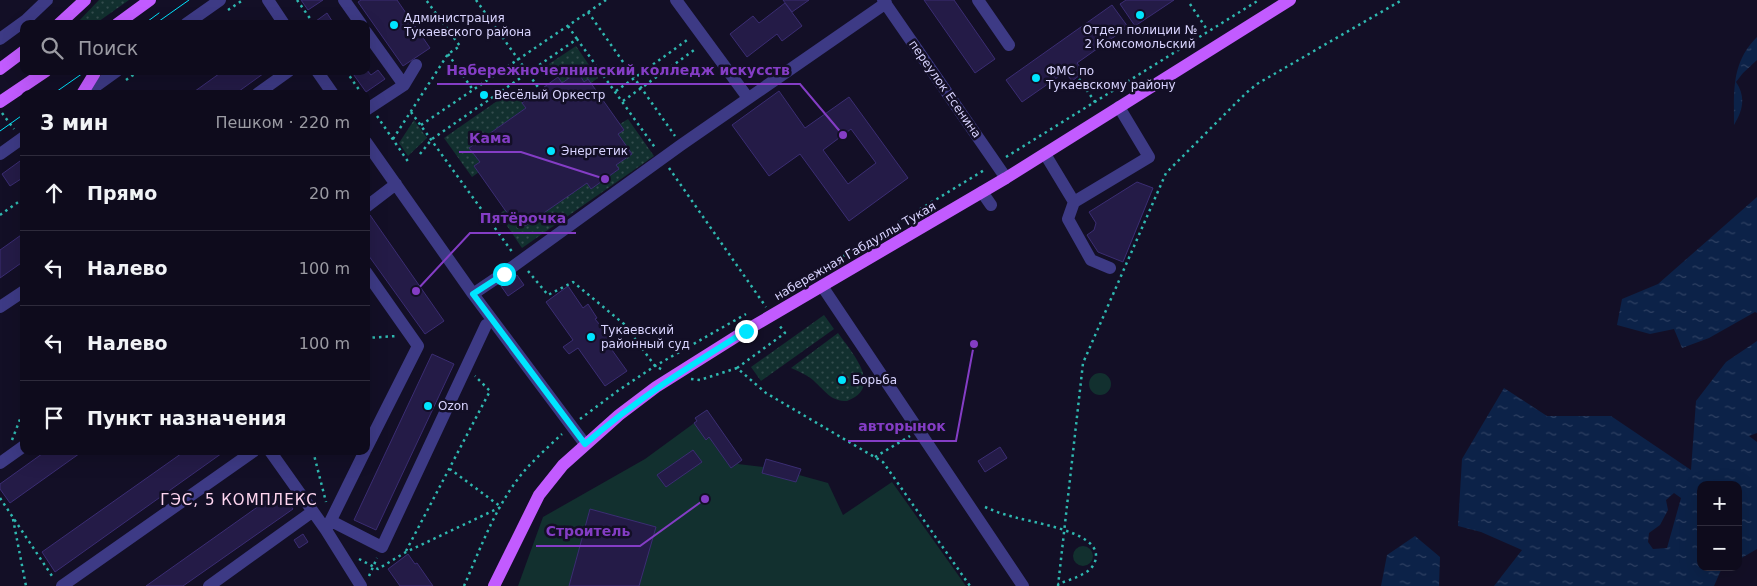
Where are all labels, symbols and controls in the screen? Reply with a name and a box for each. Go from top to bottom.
marker: Отдел полиции № 2 Комсомольский [1134,9,1146,21]
place label: Администрация Тукаевского района [403,11,531,39]
marker: Администрация Тукаевского района [388,19,400,31]
search box [20,20,370,75]
place label: Отдел полиции № 2 Комсомольский [1083,23,1197,51]
icon: search [38,34,66,62]
text: Поиск [78,37,138,59]
street label: переулок Есенина [906,38,984,140]
callout: Набережночелнинский колледж искусств [437,55,800,84]
text: Набережночелнинский колледж искусств [446,62,790,78]
place label: ФМС по Тукаевскому району [1045,64,1176,92]
marker: ФМС по Тукаевскому району [1030,72,1042,84]
place label: Весёлый Оркестр [494,88,605,102]
marker: Весёлый Оркестр [478,89,490,101]
text: 3 мин [40,111,108,135]
text: Пешком · 220 m [215,113,350,132]
callout: Кама [459,123,521,152]
text: Кама [469,130,511,146]
place label: Энергетик [561,144,628,158]
marker: Энергетик [545,145,557,157]
icon: ahead [40,179,68,207]
text: Прямо [87,182,157,204]
text: 20 m [309,184,350,203]
street label: набережная Габдуллы Тукая [772,199,938,303]
callout: Пятёрочка [470,204,576,233]
text: Пятёрочка [480,210,566,226]
icon: left [40,254,68,282]
text: Налево [87,257,168,279]
text: 100 m [299,259,350,278]
route start [493,263,516,286]
route end [735,320,758,343]
place label: Тукаевский районный суд [600,323,690,351]
icon: left [40,329,68,357]
marker: Тукаевский районный суд [585,331,597,343]
text: Налево [87,332,168,354]
text: 100 m [299,334,350,353]
place label: Борьба [852,373,897,387]
marker: Борьба [836,374,848,386]
place label: Ozon [438,399,469,413]
marker: Ozon [422,400,434,412]
icon: arrive [40,404,68,432]
text: Пункт назначения [87,407,286,429]
callout: авторынок [848,412,956,441]
text: авторынок [858,418,946,434]
map controls [1697,481,1742,571]
button: + [1697,481,1742,526]
district label: ГЭС, 5 КОМПЛЕКС [160,491,318,509]
callout: Строитель [536,517,640,546]
text: Строитель [546,523,630,539]
button: − [1697,526,1742,571]

